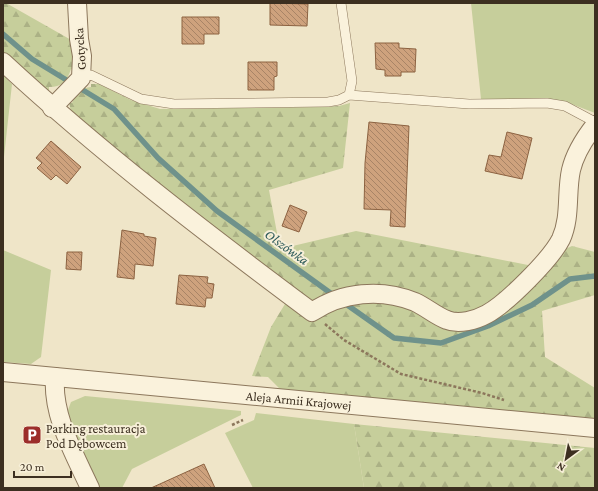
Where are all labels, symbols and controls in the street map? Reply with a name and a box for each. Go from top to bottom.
street label: Gotycka [71,27,89,71]
water label: Olszówka [262,226,312,268]
street label: Aleja Armii Krajowej [245,388,352,413]
place label: Parking restauracja Pod Dębowcem [46,421,146,451]
parking icon: Parking restauracja Pod Dębowcem [21,424,43,446]
north arrow [546,439,586,479]
scale bar [14,453,71,479]
text: 20 m [20,460,45,474]
text: N [554,460,567,475]

